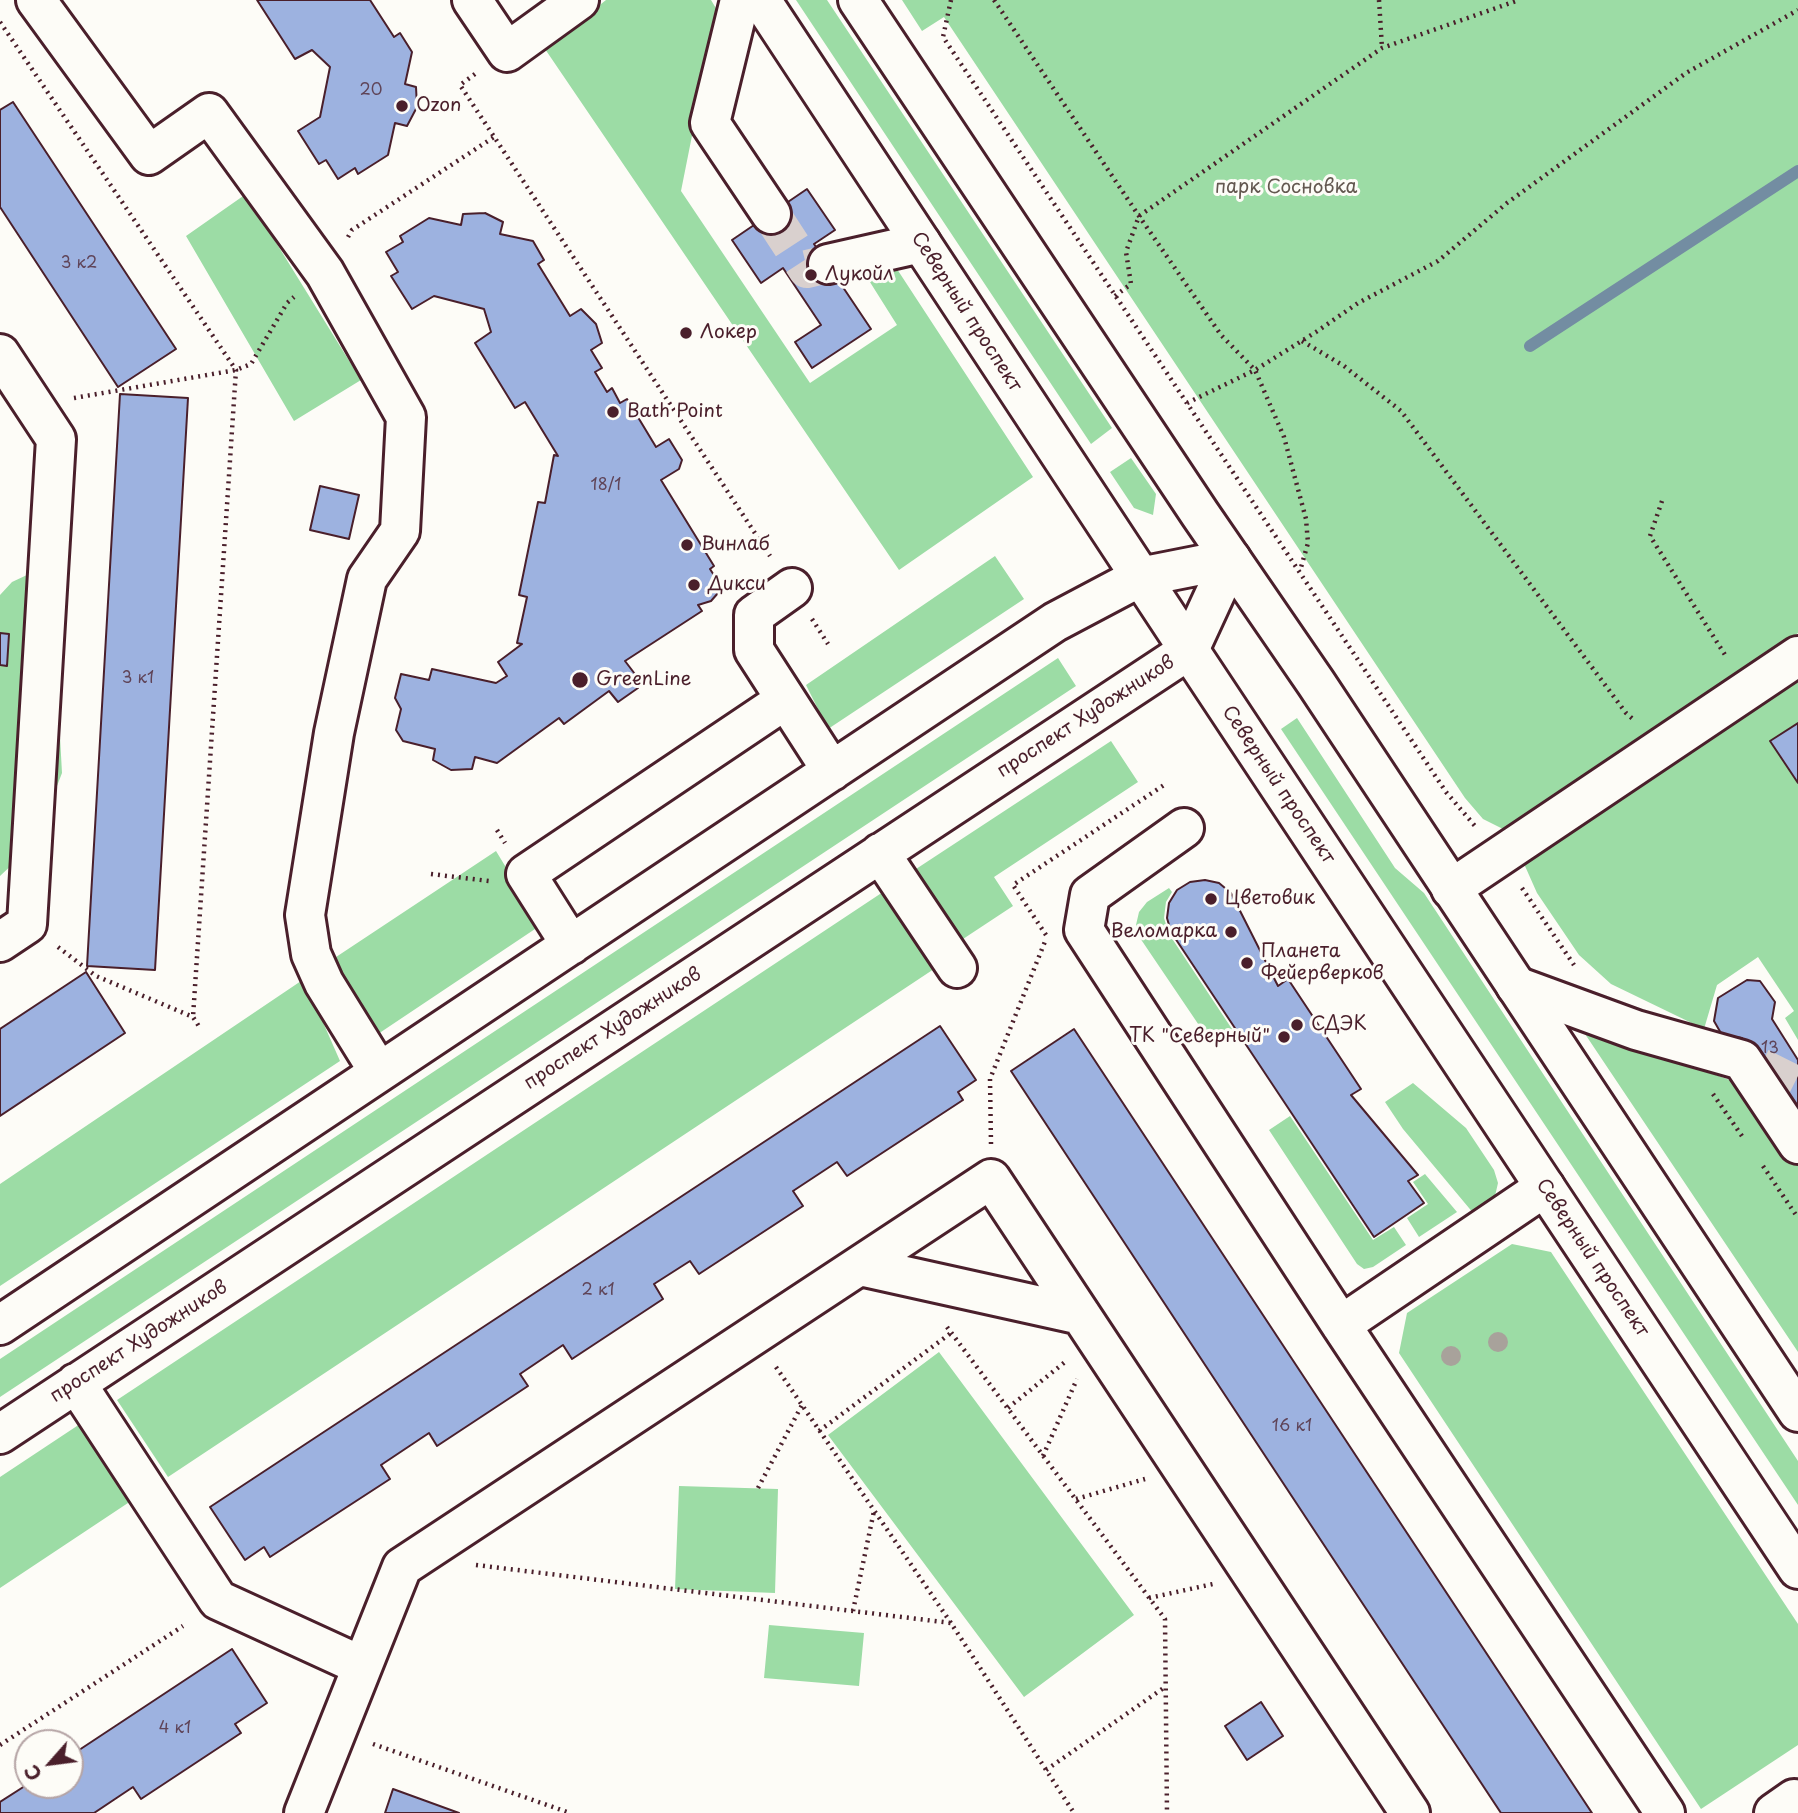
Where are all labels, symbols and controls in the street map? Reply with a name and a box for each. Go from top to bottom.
house number: 20 [360,81,382,101]
place label: Ozon [416,95,461,117]
marker: Ozon [394,98,410,114]
park label: парк Сосновка [1215,177,1357,199]
street label: Северный проспект [906,228,1026,396]
house number: 3 к2 [61,254,97,274]
place label: Лукойл [825,264,893,286]
marker: Лукойл [803,267,819,283]
place label: Локер [700,322,757,344]
marker: Локер [678,325,694,341]
place label: Bath Point [627,401,723,423]
marker: Bath Point [605,404,621,420]
house number: 18/1 [591,476,621,496]
place label: Винлаб [701,534,770,556]
marker: Винлаб [679,537,695,553]
place label: Дикси [708,574,766,596]
marker: Дикси [686,577,702,593]
street label: проспект Художников [993,651,1179,783]
house number: 3 к1 [122,669,154,689]
place label: GreenLine [596,669,691,691]
marker: GreenLine [570,670,590,690]
street label: Северный проспект [1217,702,1339,868]
place label: Цветовик [1225,888,1315,910]
marker: Цветовик [1203,891,1219,907]
place label: Веломарка [1111,921,1217,943]
marker: Веломарка [1223,924,1239,940]
place label: Планета Фейерверков [1261,941,1384,985]
marker: Планета Фейерверков [1239,955,1255,971]
street label: проспект Художников [520,963,706,1095]
place label: СДЭК [1311,1014,1367,1036]
marker: СДЭК [1289,1017,1305,1033]
place label: ТК "Северный" [1129,1026,1270,1048]
marker: ТК "Северный" [1276,1029,1292,1045]
house number: 13 [1761,1039,1779,1059]
street label: Северный проспект [1531,1175,1653,1341]
street label: проспект Художников [46,1276,232,1408]
house number: 2 к1 [581,1281,615,1301]
house number: 16 к1 [1272,1417,1312,1437]
house number: 4 к1 [159,1719,191,1739]
north arrow [14,1729,84,1799]
text: С [17,1760,48,1786]

